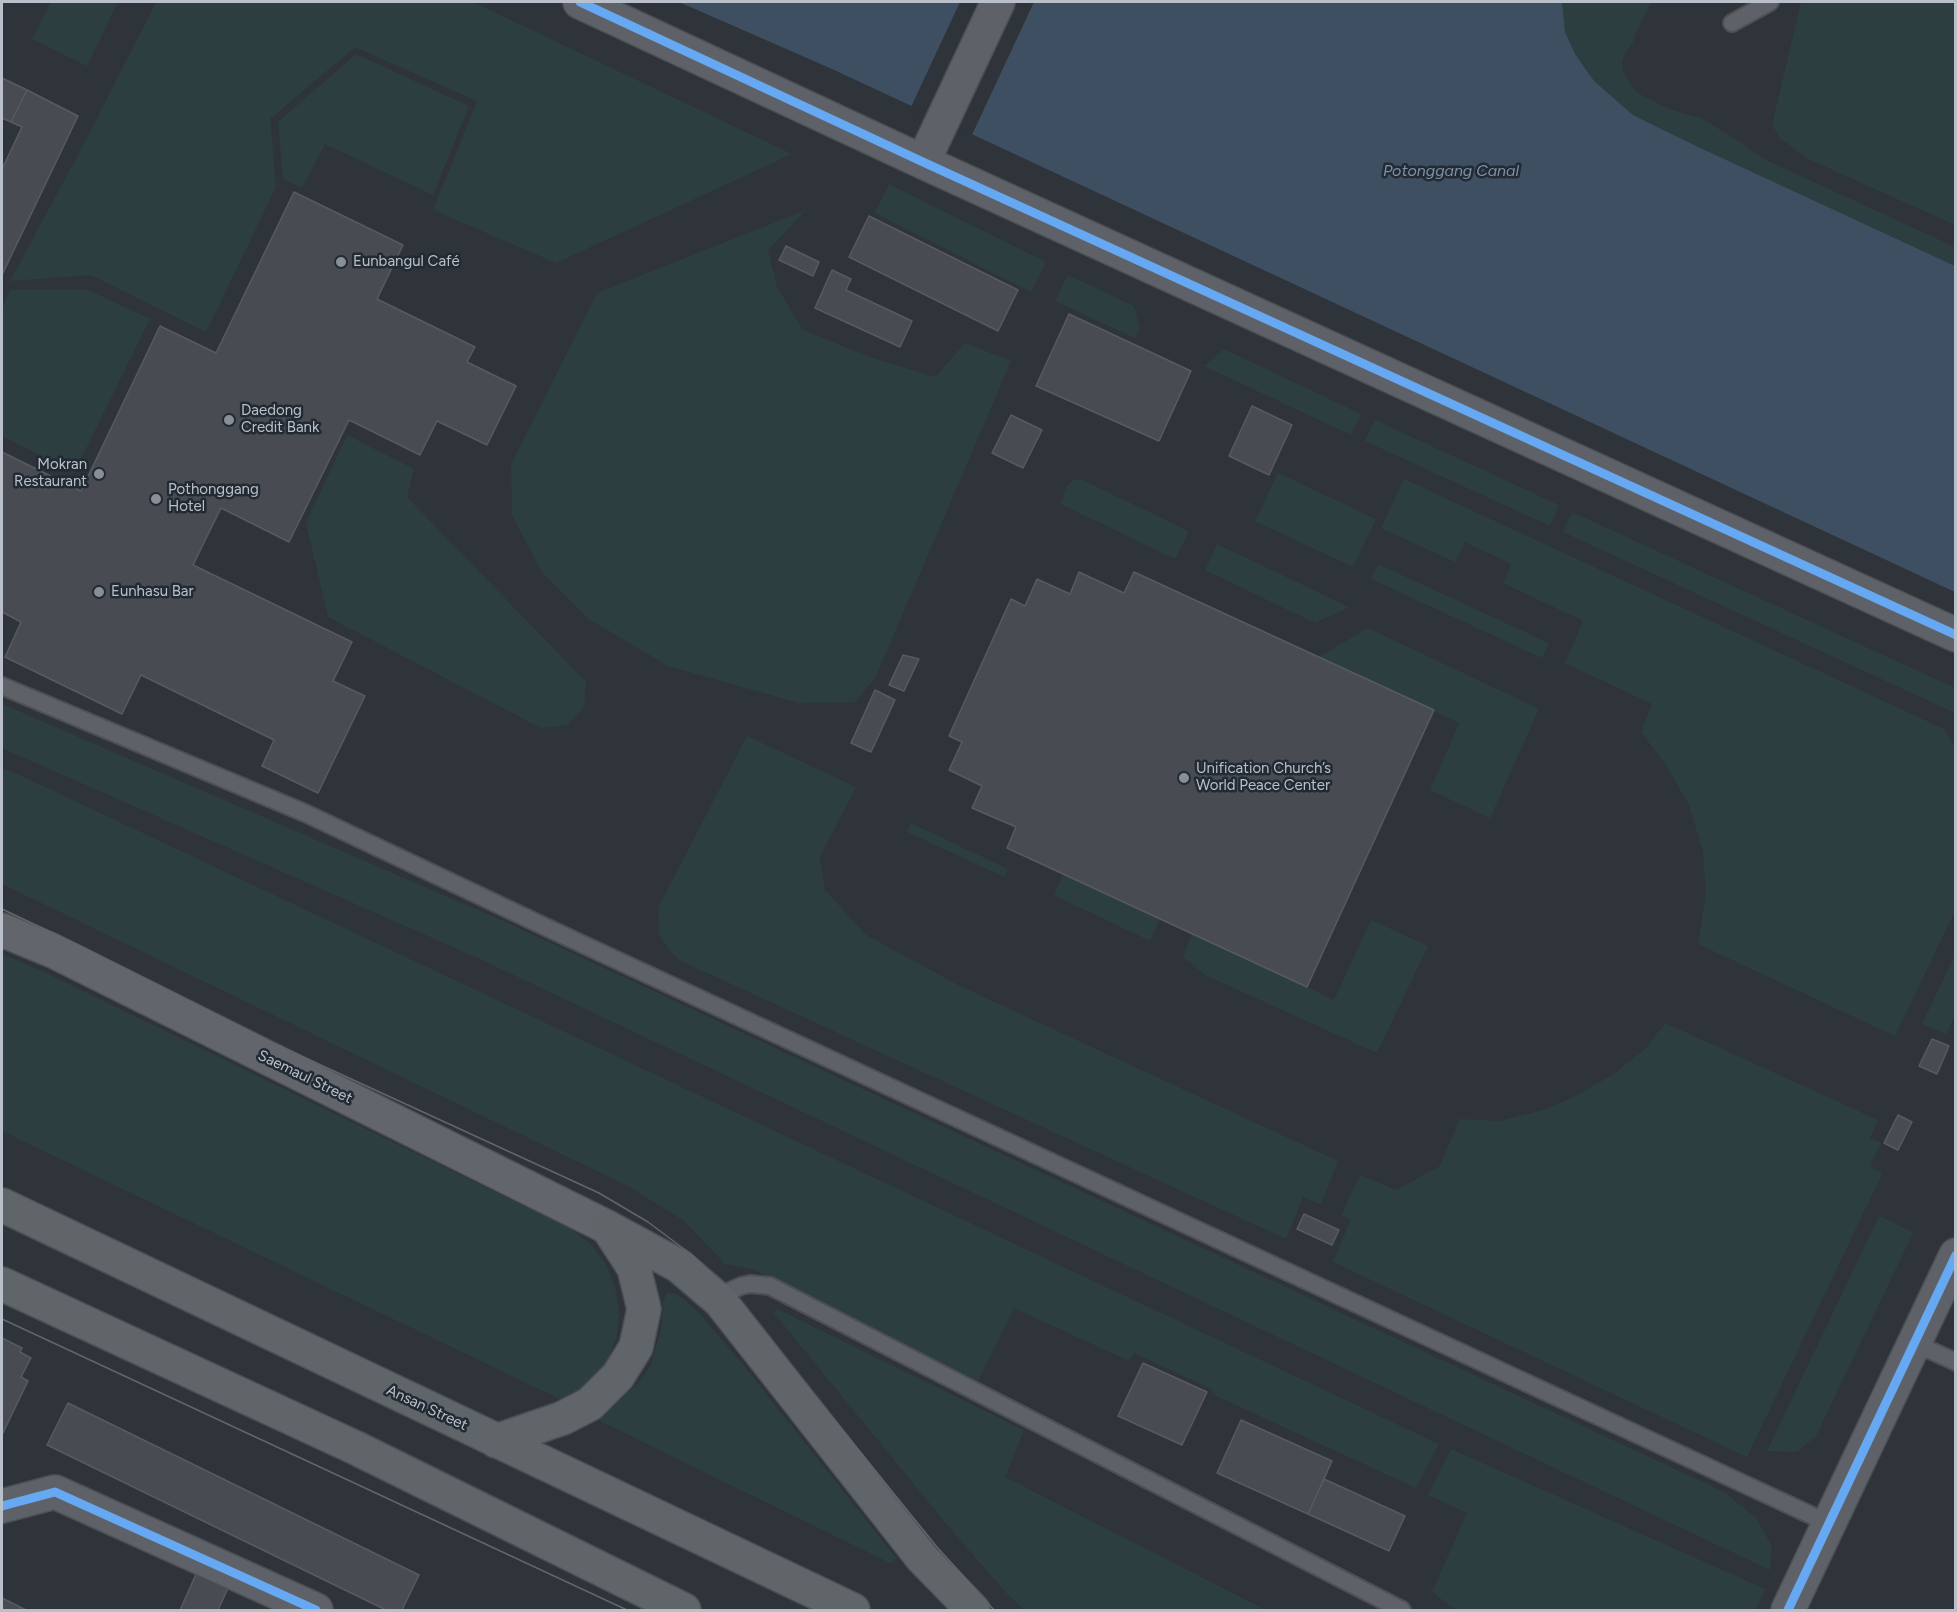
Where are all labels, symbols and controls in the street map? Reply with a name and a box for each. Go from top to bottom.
water label: Potonggang Canal [1383,161,1519,181]
place label: Eunbangul Café [353,253,460,271]
marker: Eunbangul Café [334,255,348,269]
place label: Daedong Credit Bank [241,402,319,437]
marker: Daedong Credit Bank [222,413,236,427]
place label: Mokran Restaurant [14,456,87,491]
marker: Mokran Restaurant [92,467,106,481]
place label: Pothonggang Hotel [168,481,259,516]
marker: Pothonggang Hotel [149,492,163,506]
place label: Eunhasu Bar [111,583,194,601]
marker: Eunhasu Bar [92,585,106,599]
place label: Unification Church’s World Peace Center [1196,760,1331,795]
marker: Unification Church’s World Peace Center [1177,771,1191,785]
street label: Saemaul Street [255,1046,355,1108]
street label: Ansan Street [384,1381,470,1435]

